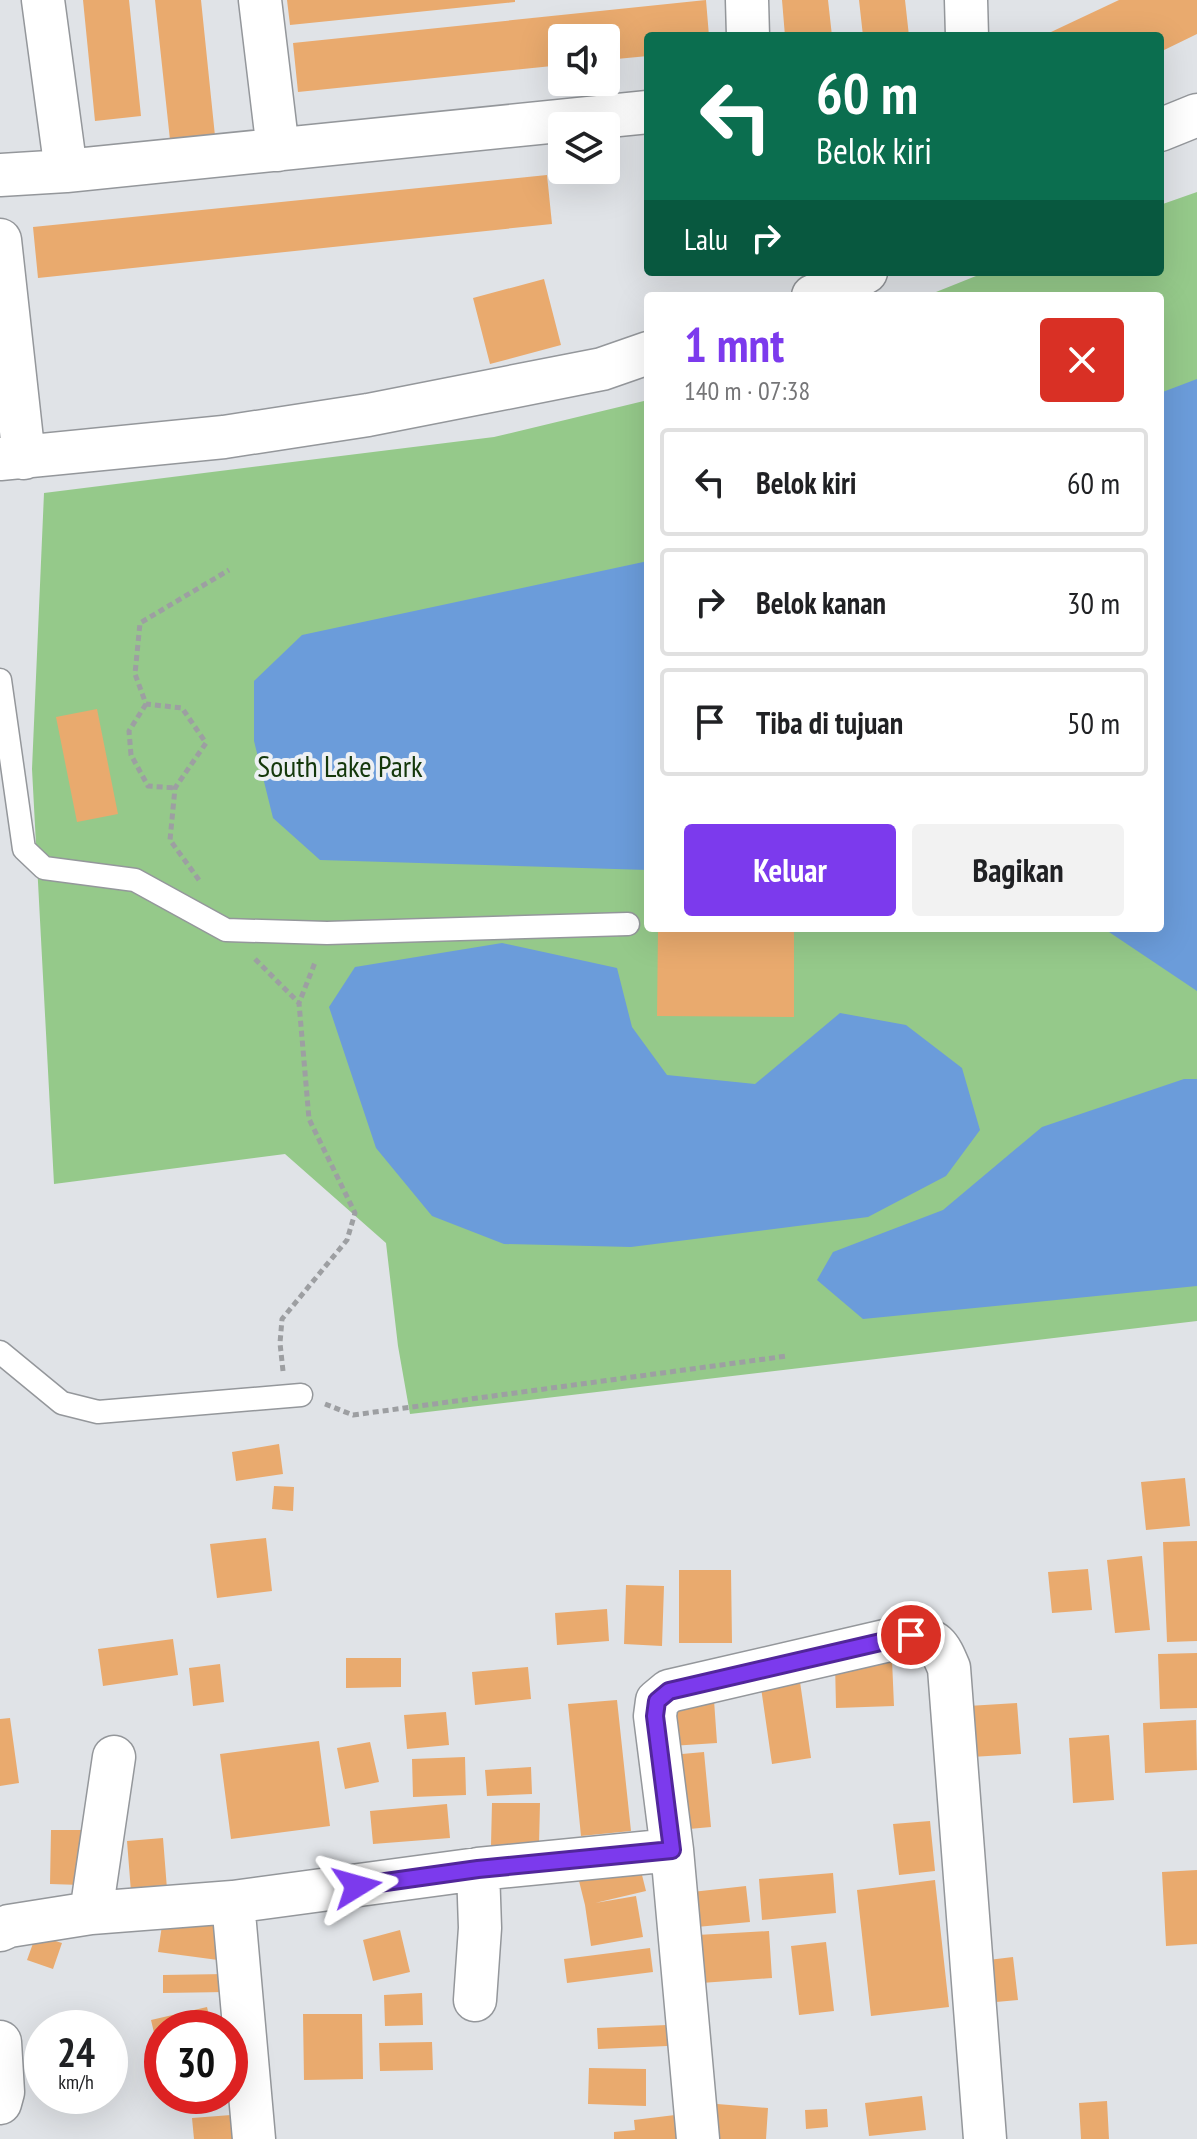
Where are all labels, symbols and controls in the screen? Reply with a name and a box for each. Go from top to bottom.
map controls [548,24,620,184]
button: sound [548,24,620,96]
text: 60 m [816,57,918,129]
icon: left [684,64,788,168]
button: layers [548,112,620,184]
text: Belok kiri [816,127,932,174]
icon: right [744,216,788,260]
text: Lalu [684,219,728,258]
text: 1 mnt [684,313,784,375]
button: close [1040,318,1124,402]
text: 140 m · 07:38 [684,374,810,407]
icon: left [688,460,732,504]
text: Belok kiri [756,463,857,502]
text: 60 m [1067,463,1120,502]
icon: right [688,580,732,624]
text: Belok kanan [756,583,886,622]
text: 30 m [1067,583,1120,622]
icon: arrive [688,700,732,744]
text: Tiba di tujuan [756,703,903,742]
text: 50 m [1067,703,1120,742]
park label: South Lake Park [257,746,423,785]
button: Keluar [684,824,896,916]
button: Bagikan [912,824,1124,916]
pin [877,1601,945,1669]
icon: arrive [889,1613,933,1657]
position arrow [315,1844,399,1928]
speed limit sign: 30 [144,2010,248,2114]
text: 24 [57,2026,95,2078]
text: km/h [58,2069,94,2095]

